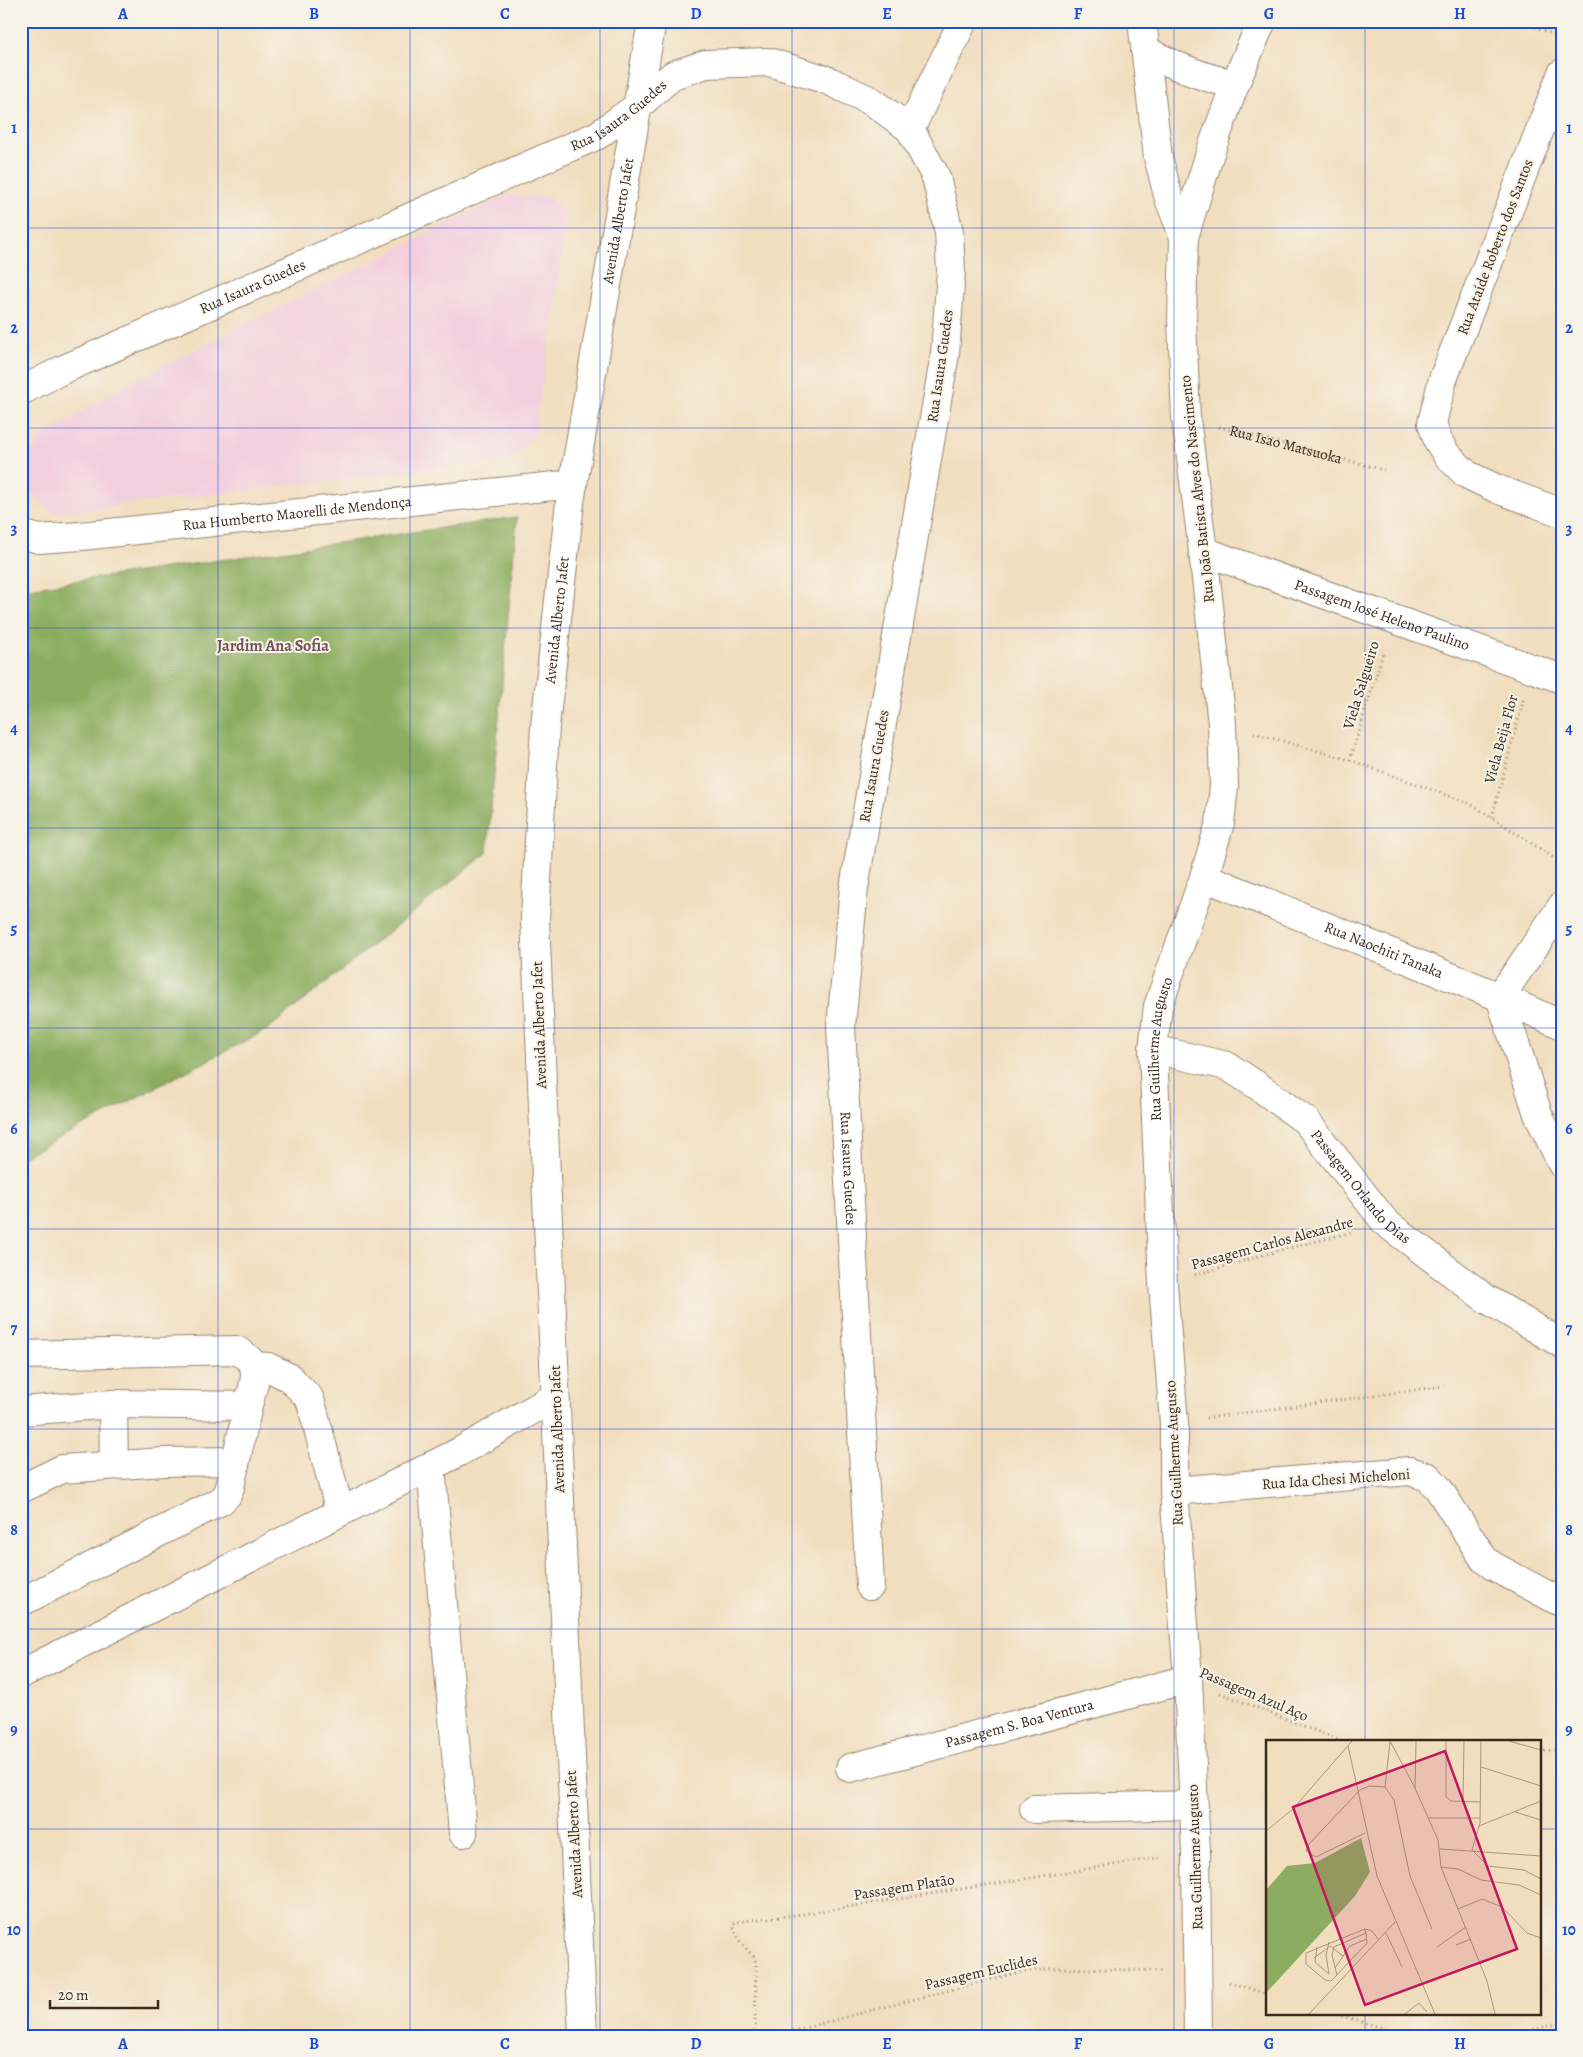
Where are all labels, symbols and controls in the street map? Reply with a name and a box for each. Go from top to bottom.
text: A [117,3,129,25]
text: B [309,3,319,25]
text: C [500,3,510,25]
text: D [690,3,702,25]
text: E [882,3,892,25]
text: F [1074,3,1083,25]
text: G [1264,3,1274,25]
text: H [1454,3,1466,25]
street label: Rua Isaura Guedes [567,75,671,156]
text: 1 [11,117,17,139]
text: 1 [1566,117,1572,139]
street label: Avenida Alberto Jafet [597,156,639,286]
street label: Rua Ataíde Roberto dos Santos [1452,156,1538,338]
street label: Rua Isaura Guedes [196,254,309,319]
street label: Rua Isaura Guedes [922,308,958,424]
text: 2 [10,317,18,339]
text: 2 [1565,317,1573,339]
street label: Rua João Batista Alves do Nascimento [1175,374,1219,604]
street label: Rua Isao Matsuoka [1227,420,1344,469]
street label: Rua Humberto Maorelli de Mendonça [181,491,413,535]
text: 3 [11,518,18,540]
text: 3 [1566,518,1573,540]
street label: Avenida Alberto Jafet [540,555,574,685]
street label: Passagem José Heleno Paulino [1292,574,1472,655]
district label: Jardim Ana Sofia [217,635,329,657]
street label: Viela Salgueiro [1338,639,1384,732]
street label: Viela Beija Flor [1479,692,1523,787]
street label: Rua Isaura Guedes [854,708,894,824]
text: 4 [10,718,18,740]
text: 4 [1565,718,1573,740]
street label: Rua Naochiti Tanaka [1321,917,1446,983]
text: 5 [11,918,18,940]
text: 5 [1566,918,1573,940]
street label: Avenida Alberto Jafet [527,961,551,1090]
street label: Rua Guilherme Augusto [1143,974,1178,1122]
street label: Rua Isaura Guedes [835,1111,861,1226]
text: 6 [10,1118,18,1140]
text: 6 [1565,1118,1573,1140]
street label: Passagem Orlando Dias [1306,1125,1415,1248]
street label: Passagem Carlos Alexandre [1189,1212,1355,1274]
text: 7 [11,1318,18,1340]
text: 7 [1566,1318,1573,1340]
street label: Avenida Alberto Jafet [545,1365,569,1494]
street label: Rua Guilherme Augusto [1160,1380,1188,1526]
street label: Rua Ida Chesi Micheloni [1261,1464,1411,1494]
text: 8 [10,1519,18,1541]
text: 8 [1565,1519,1573,1541]
street label: Passagem Azul Aço [1197,1662,1311,1726]
street label: Passagem S. Boa Ventura [943,1694,1096,1753]
text: 9 [10,1719,18,1741]
text: 9 [1565,1719,1573,1741]
inset map [1266,1740,1540,2014]
street label: Avenida Alberto Jafet [561,1770,587,1899]
street label: Rua Guilherme Augusto [1182,1784,1208,1930]
street label: Passagem Platão [852,1869,956,1905]
text: 10 [7,1919,21,1941]
text: 10 [1562,1919,1576,1941]
street label: Passagem Euclides [923,1949,1039,1995]
scale bar [50,1977,158,2009]
text: 20 m [58,1985,89,2005]
text: A [117,2033,129,2055]
text: B [309,2033,319,2055]
text: C [500,2033,510,2055]
text: D [690,2033,702,2055]
text: E [882,2033,892,2055]
text: F [1074,2033,1083,2055]
text: G [1264,2033,1274,2055]
text: H [1454,2033,1466,2055]

